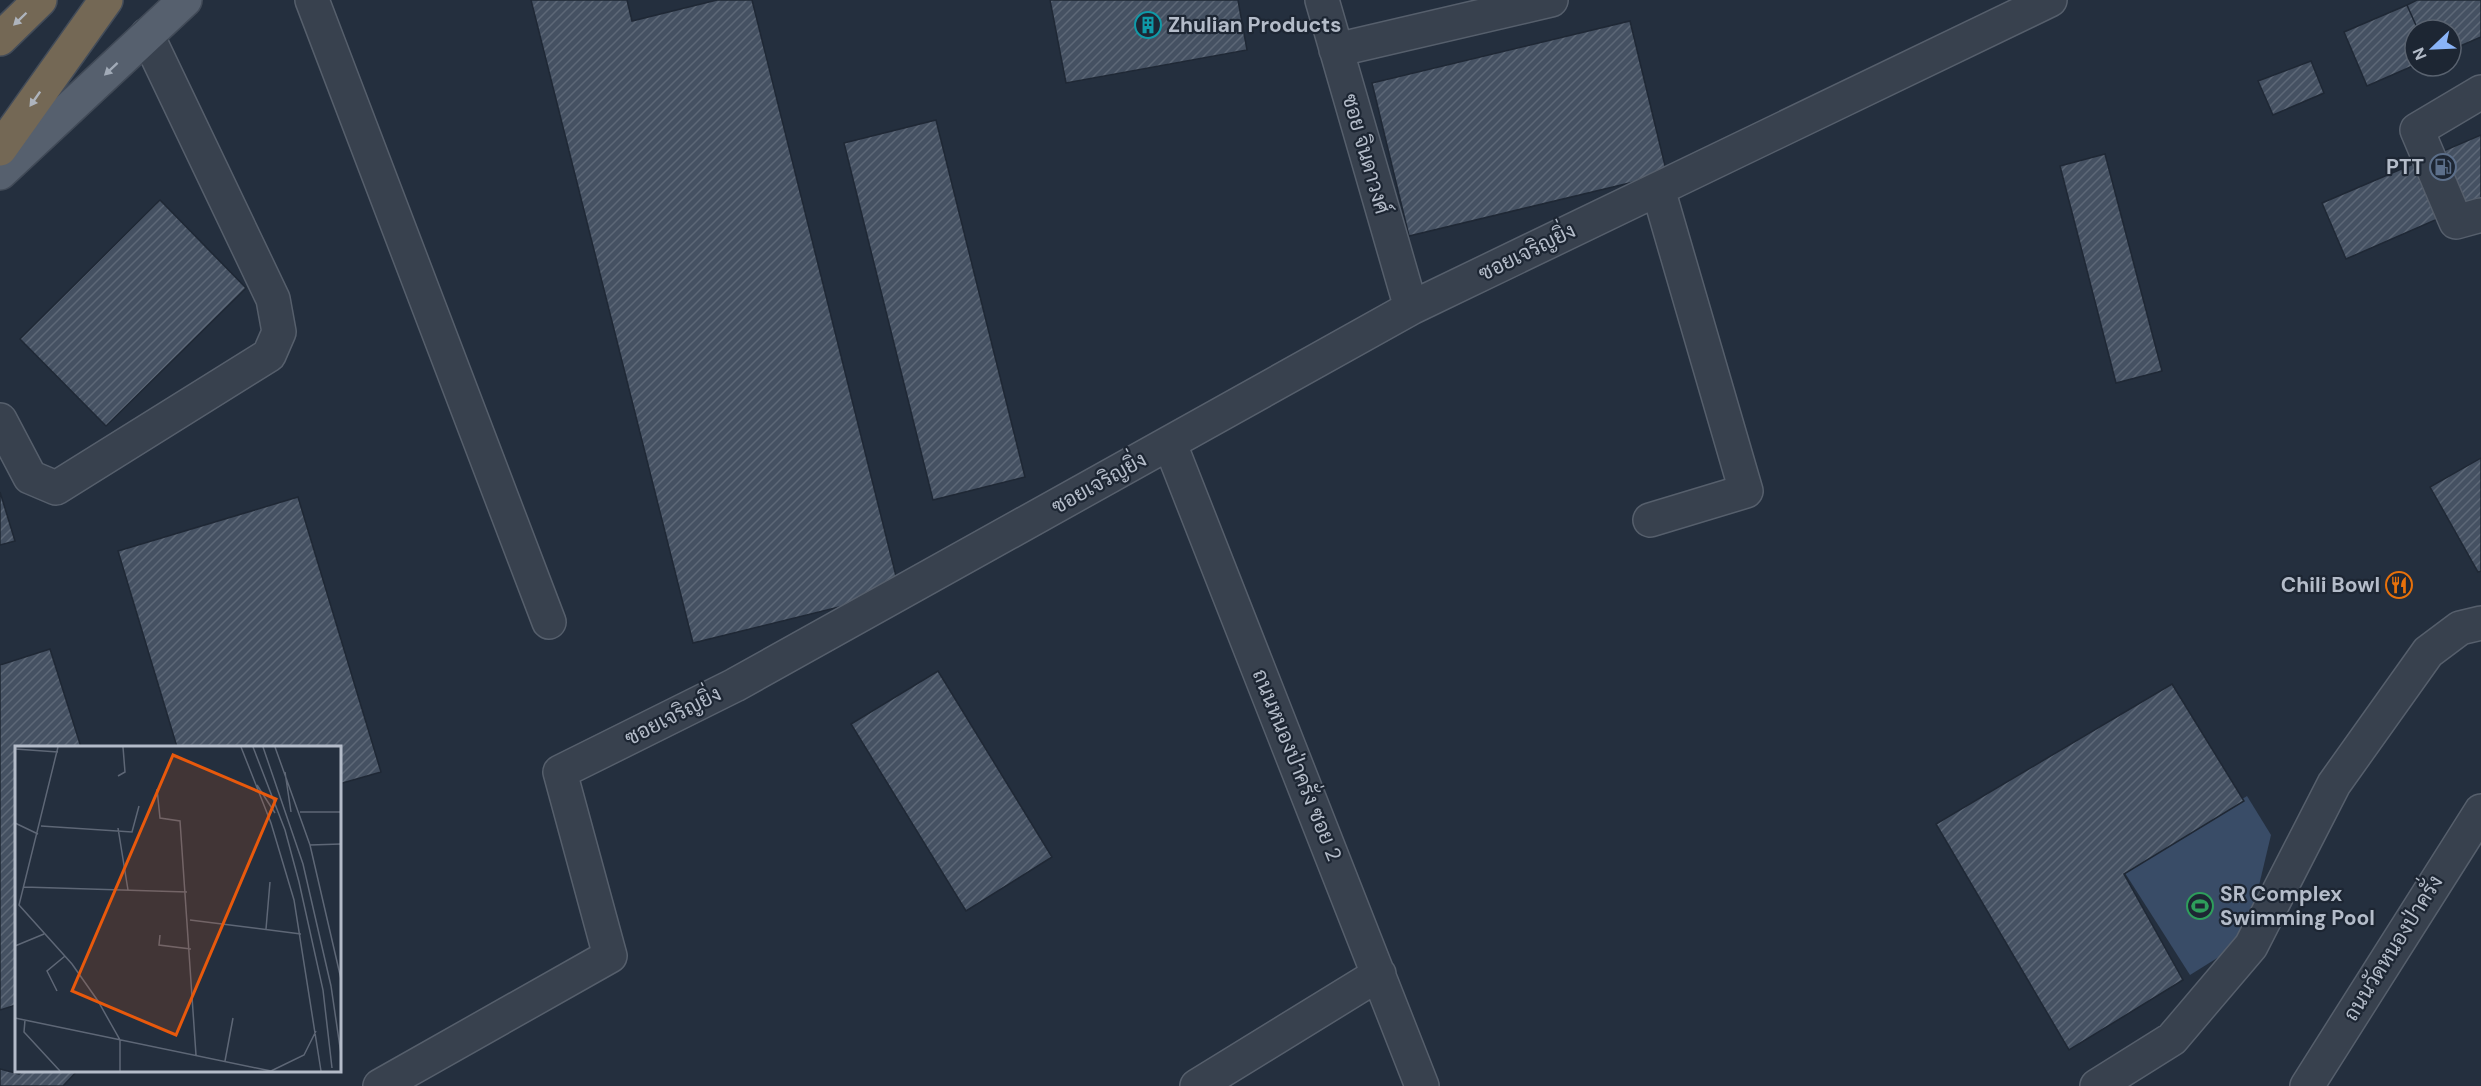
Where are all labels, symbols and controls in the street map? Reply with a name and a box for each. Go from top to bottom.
building icon: Zhulian Products [1133,10,1163,40]
place label: Zhulian Products [1168,11,1341,39]
one-way arrow [14,12,28,26]
north arrow [2403,18,2463,78]
text: N [2408,44,2432,63]
one-way arrow [105,61,119,75]
one-way arrow [30,91,41,107]
street label: ซอย จินดาวงศ์ [1336,91,1396,217]
fuel station icon: PTT [2428,152,2458,182]
place label: PTT [2386,153,2424,181]
street label: ซอยเจริญยิ่ง [1472,212,1580,288]
street label: ซอยเจริญยิ่ง [1044,441,1152,521]
restaurant icon: Chili Bowl [2384,570,2414,600]
place label: Chili Bowl [2281,571,2380,599]
street label: ถนนหนองป่าครั่ง ซอย 2 [1246,663,1353,865]
street label: ซอยเจริญยิ่ง [618,675,726,752]
inset map [15,746,340,1071]
street label: ถนนวัดหนองป่าครั่ง [2332,867,2449,1026]
place label: SR Complex Swimming Pool [2220,880,2375,932]
sports icon: SR Complex Swimming Pool [2185,891,2215,921]

